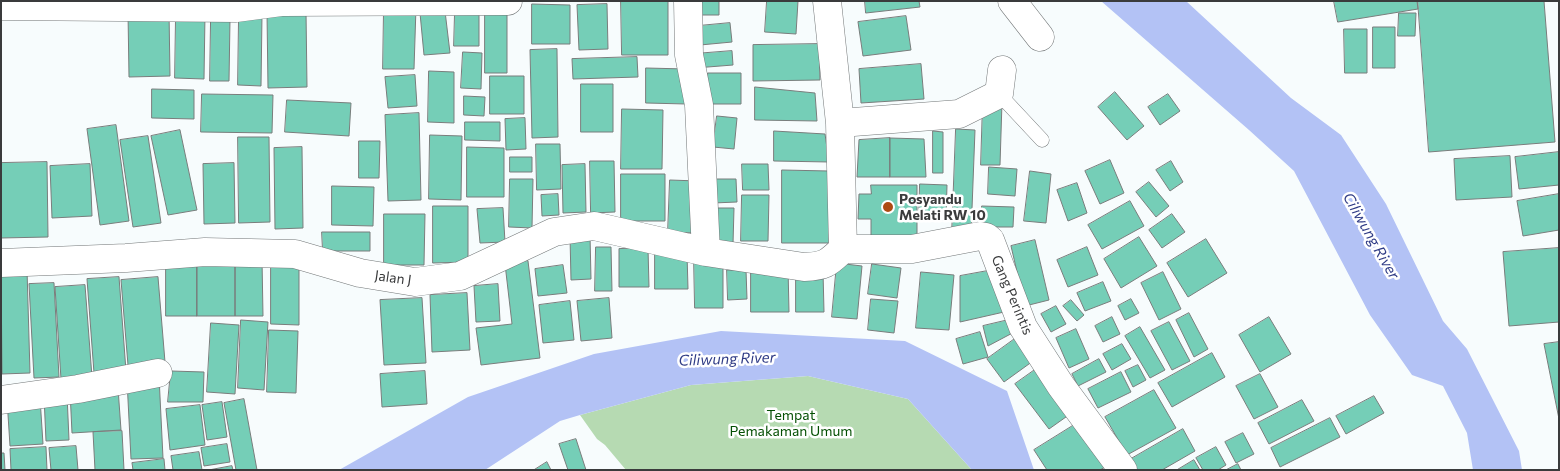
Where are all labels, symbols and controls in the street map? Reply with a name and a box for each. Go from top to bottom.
water label: Ciliwung River [1339,189,1403,283]
place label: Posyandu Melati RW 10 [899,191,986,223]
marker: Posyandu Melati RW 10 [881,200,895,214]
street label: Gang Perintis [988,253,1036,337]
street label: Jalan J [373,267,413,289]
water label: Ciliwung River [678,348,776,370]
park label: Tempat Pemakaman Umum [729,407,853,440]

